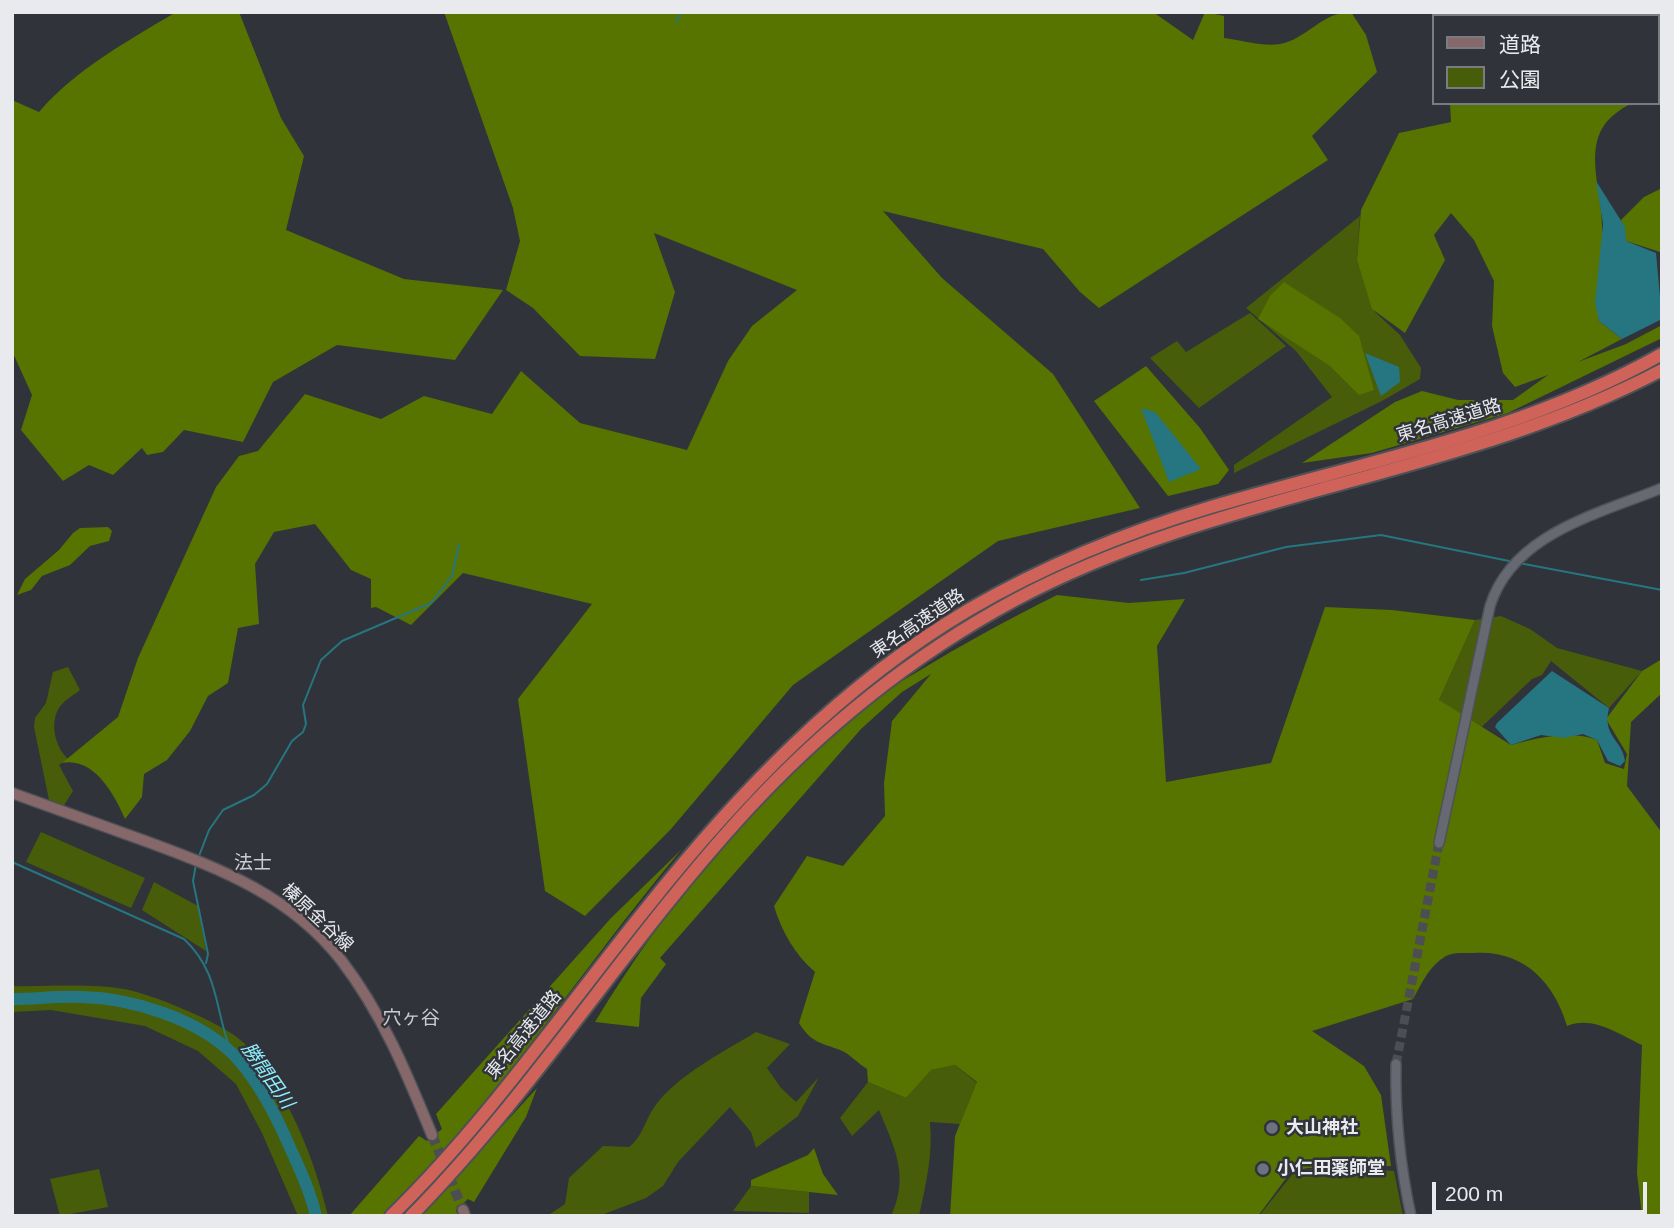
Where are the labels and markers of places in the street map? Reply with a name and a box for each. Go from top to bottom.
place label: 大山神社 [1286,1117,1358,1139]
marker: 大山神社 [1264,1120,1280,1136]
place label: 小仁田薬師堂 [1277,1158,1385,1180]
marker: 小仁田薬師堂 [1255,1161,1271,1177]

